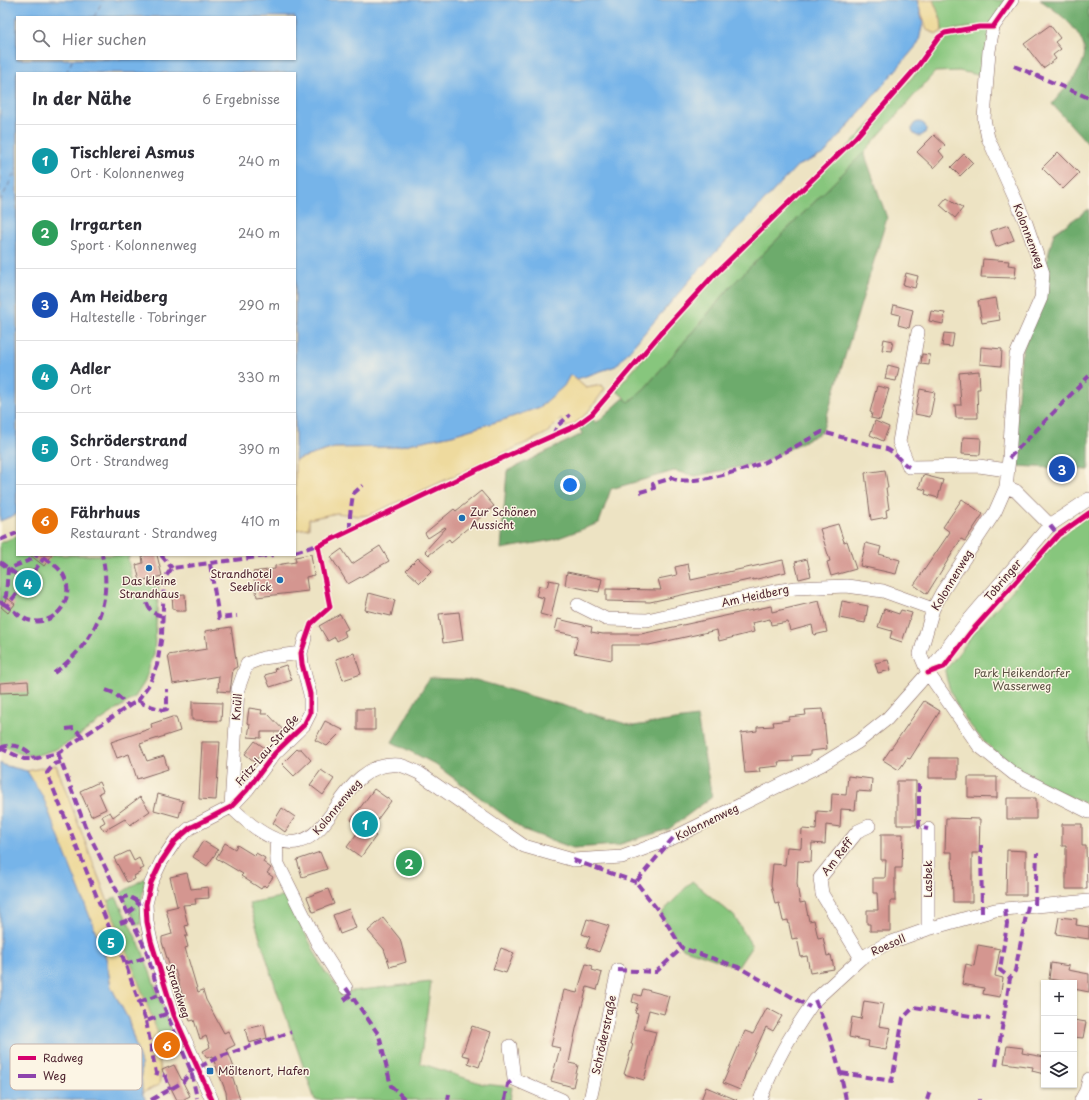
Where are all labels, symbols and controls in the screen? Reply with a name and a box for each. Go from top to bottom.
search box [16,16,296,60]
icon: search [30,27,52,49]
text: Hier suchen [62,27,147,50]
text: In der Nähe [32,85,131,111]
text: 6 Ergebnisse [202,89,280,108]
text: Tischlerei Asmus [70,140,195,163]
text: 1 [42,151,48,170]
text: 240 m [238,151,280,170]
text: Ort · Kolonnenweg [70,163,184,182]
street label: Kolonnenweg [1009,201,1050,271]
text: Irrgarten [70,212,142,235]
text: 2 [40,223,50,242]
text: 240 m [238,223,280,242]
text: Sport · Kolonnenweg [70,235,197,254]
text: Am Heidberg [70,284,168,307]
text: 3 [41,295,49,314]
text: 290 m [239,295,280,314]
text: Haltestelle · Tobringer [70,307,207,326]
text: Adler [70,356,111,379]
text: 4 [41,367,49,386]
text: 330 m [237,367,280,386]
text: Ort [70,379,92,398]
text: Schröderstrand [70,428,187,451]
text: 5 [41,439,49,458]
text: 390 m [238,439,280,458]
text: Ort · Strandweg [70,451,169,470]
pin: 3 [1049,454,1075,484]
your location [560,475,580,495]
text: Fährhuus [70,500,140,523]
place label: Zur Schönen Aussicht [470,503,536,533]
text: 6 [40,511,50,530]
text: 410 m [241,511,280,530]
marker: Zur Schönen Aussicht [457,513,467,523]
text: Restaurant · Strandweg [70,523,217,542]
street label: Kolonnenweg [927,546,977,614]
street label: Tobringer [980,554,1026,604]
marker: Das kleine Strandhaus [144,563,154,573]
place label: Strandhotel Seeblick [210,565,272,595]
pin: 4 [15,568,41,598]
place label: Das kleine Strandhaus [119,572,179,602]
marker: Strandhotel Seeblick [275,575,285,585]
street label: Am Heidberg [719,580,790,611]
park label: Park Heikendorfer Wasserweg [974,664,1071,694]
street label: Knüll [227,693,246,721]
street label: Fritz-Lau-Straße [231,710,303,789]
street label: Kolonnenweg [308,775,365,838]
street label: Kolonnenweg [672,799,741,844]
pin: 1 [352,809,378,839]
street label: Am Reff [817,833,858,879]
pin: 2 [396,848,422,878]
street label: Lasbek [919,860,936,898]
pin: 5 [98,927,124,957]
street label: Roesoll [868,929,908,960]
street label: Strandweg [162,961,195,1020]
map controls [1041,980,1077,1088]
button: + [1041,980,1077,1016]
street label: Schröderstraße [587,993,620,1076]
button: − [1041,1016,1077,1052]
pin: 6 [154,1030,180,1060]
legend [10,1044,142,1090]
text: Radweg [43,1049,83,1066]
button: layers [1041,1052,1077,1088]
place label: Möltenort, Hafen [218,1062,309,1079]
marker: Möltenort, Hafen [205,1066,215,1076]
text: Weg [43,1067,66,1084]

